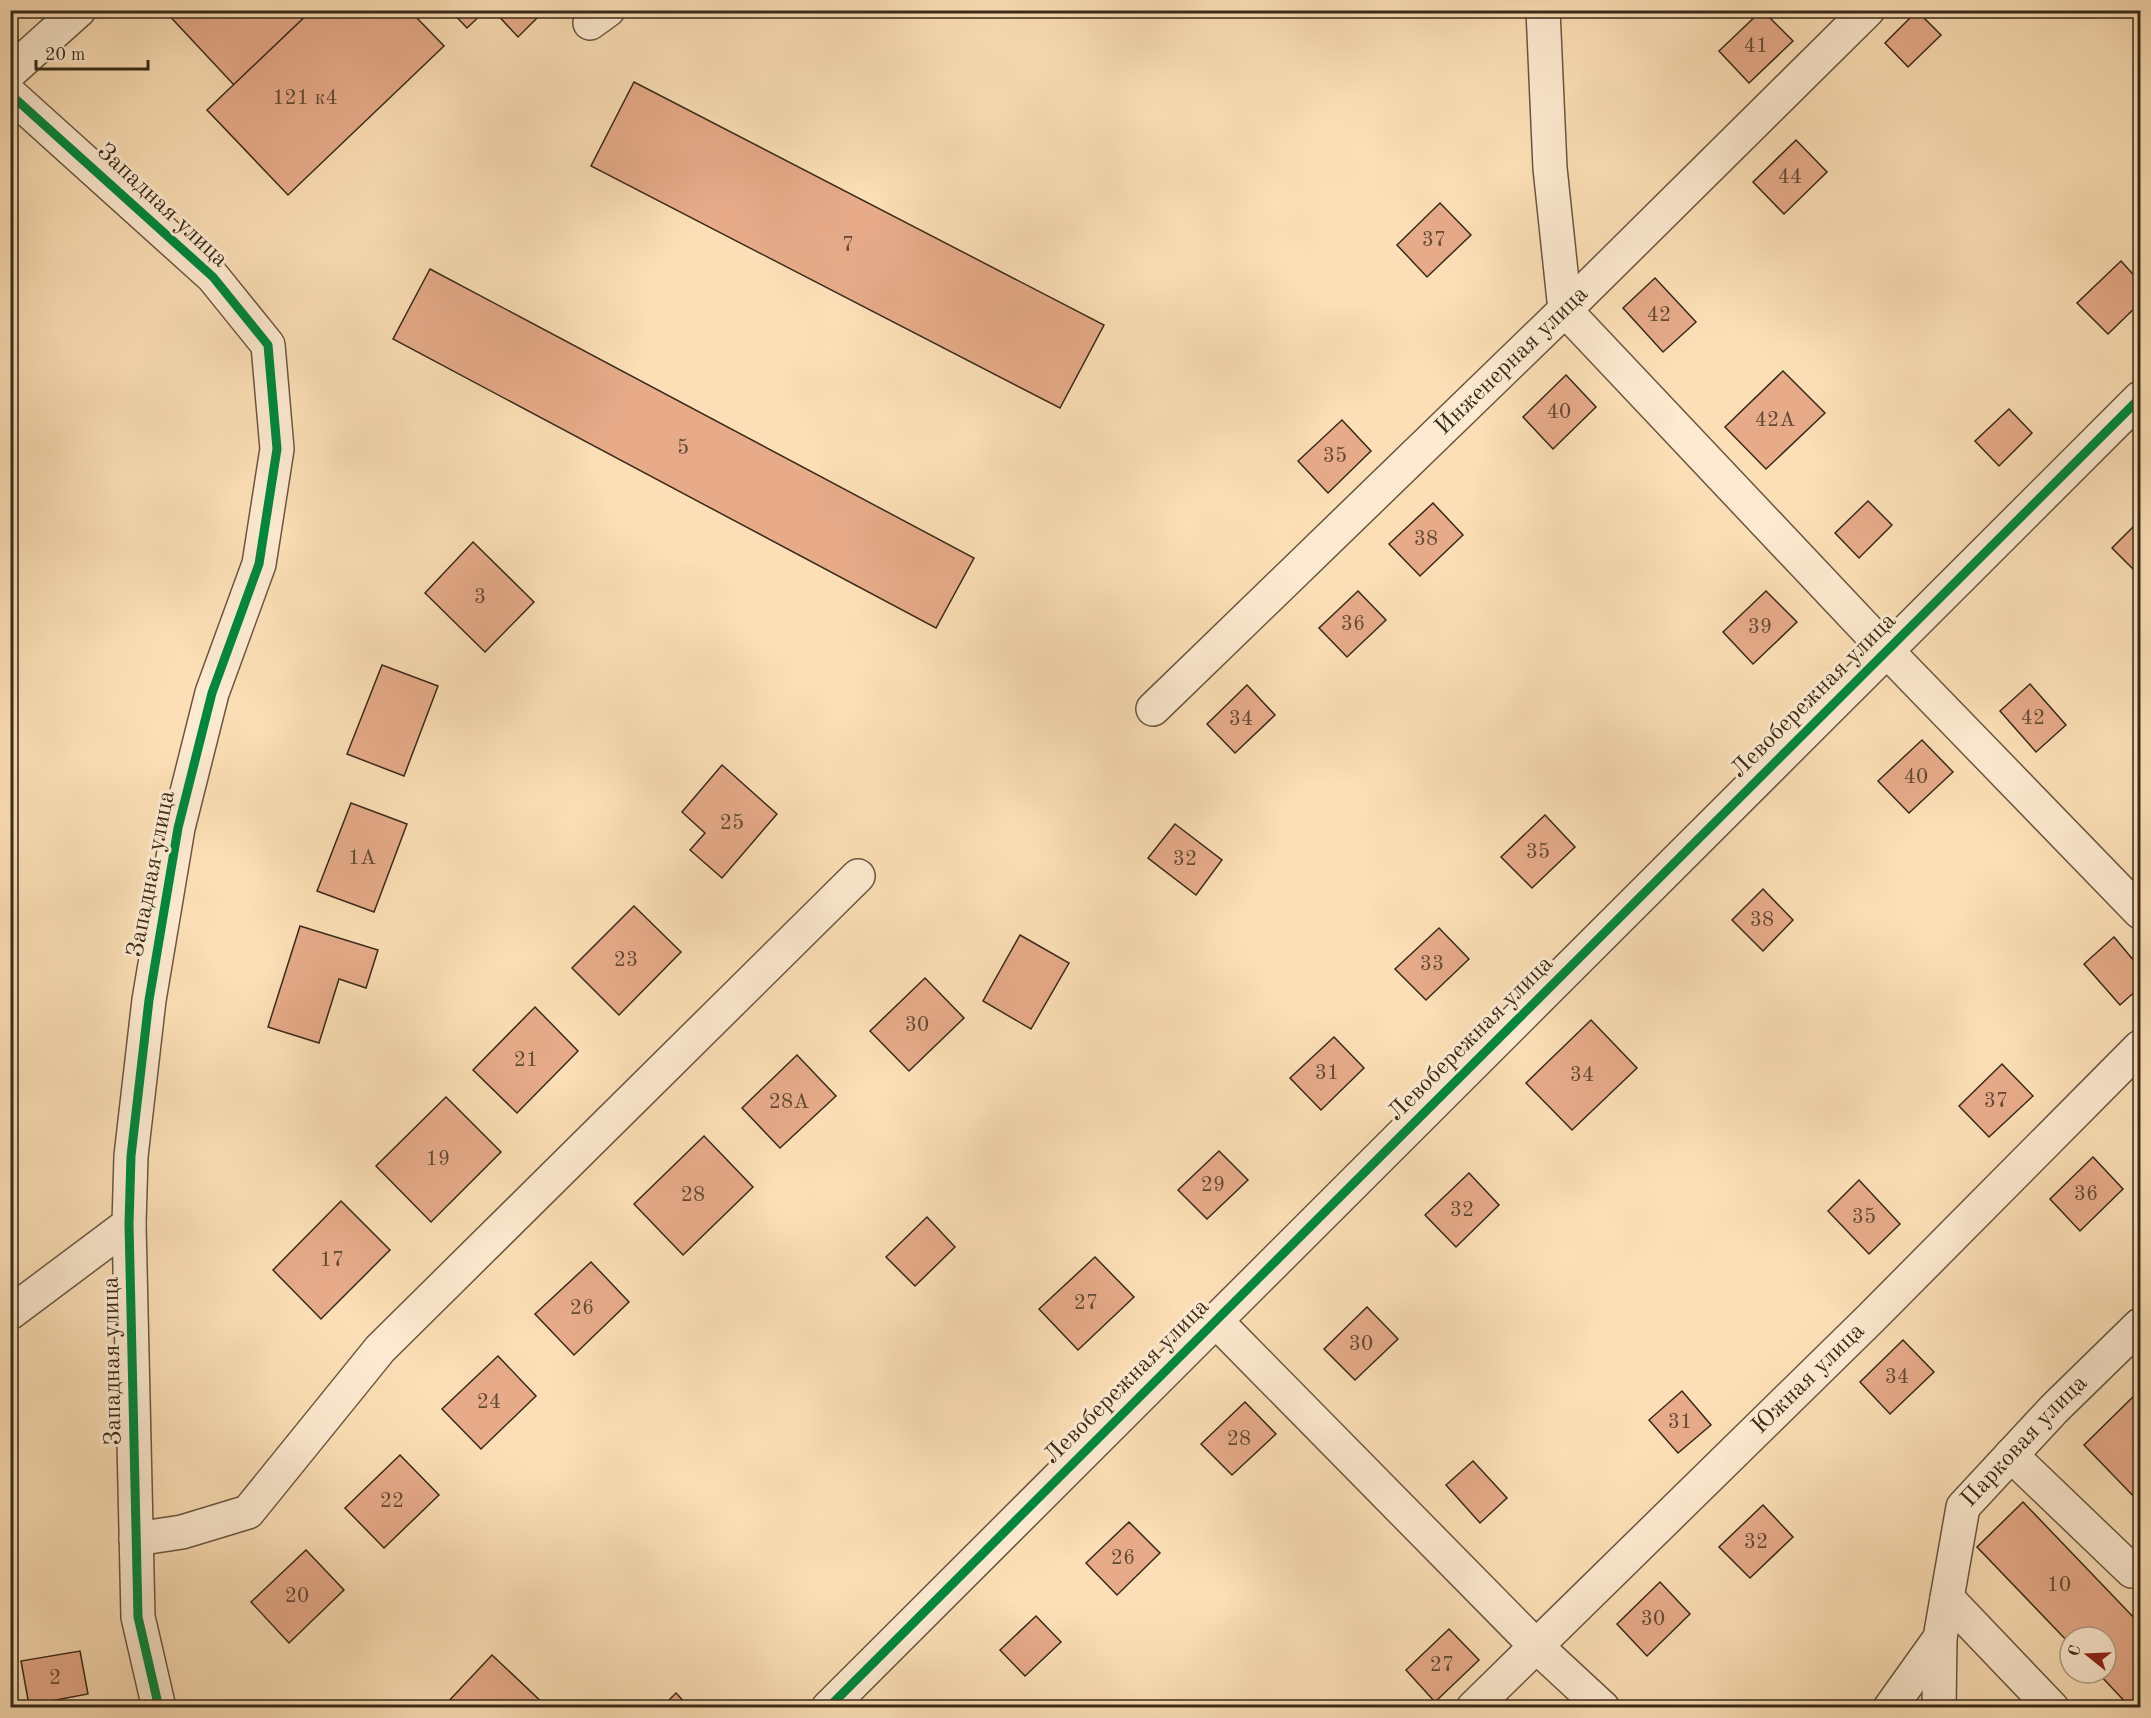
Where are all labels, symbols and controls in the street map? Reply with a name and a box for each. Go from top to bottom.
scale bar [36,33,148,71]
house number: 41 [1744,36,1768,57]
text: 20 m [45,46,85,64]
house number: 121 к4 [272,88,338,109]
street label: Западная улица [92,140,232,273]
house number: 44 [1778,167,1802,188]
house number: 37 [1422,230,1446,251]
house number: 7 [842,235,854,256]
street label: Инженерная улица [1431,282,1593,440]
house number: 42 [1647,305,1671,326]
house number: 40 [1547,402,1571,423]
house number: 42А [1755,410,1795,431]
house number: 5 [677,438,689,459]
house number: 35 [1323,446,1347,467]
house number: 38 [1414,529,1438,550]
house number: 3 [474,587,486,608]
street label: Левобережная улица [1727,609,1901,783]
house number: 36 [1341,614,1365,635]
house number: 39 [1748,617,1772,638]
house number: 42 [2021,708,2045,729]
house number: 34 [1229,709,1253,730]
house number: 40 [1904,767,1928,788]
street label: Западная улица [124,789,180,959]
house number: 25 [720,813,744,834]
house number: 35 [1526,842,1550,863]
house number: 1А [348,848,376,869]
house number: 32 [1173,849,1197,870]
house number: 38 [1750,910,1774,931]
house number: 23 [614,950,638,971]
street label: Левобережная улица [1384,952,1558,1126]
house number: 33 [1420,954,1444,975]
house number: 30 [905,1015,929,1036]
house number: 21 [514,1050,538,1071]
house number: 31 [1315,1063,1339,1084]
house number: 34 [1570,1065,1594,1086]
house number: 37 [1984,1091,2008,1112]
house number: 28А [769,1092,809,1113]
house number: 19 [426,1149,450,1170]
house number: 29 [1201,1175,1225,1196]
house number: 36 [2074,1184,2098,1205]
house number: 28 [681,1185,705,1206]
house number: 32 [1450,1200,1474,1221]
house number: 35 [1852,1207,1876,1228]
house number: 17 [320,1250,344,1271]
street label: Западная улица [100,1276,126,1446]
house number: 27 [1074,1293,1098,1314]
street label: Левобережная улица [1040,1295,1214,1469]
house number: 26 [570,1298,594,1319]
street label: Южная улица [1748,1319,1870,1439]
house number: 30 [1349,1334,1373,1355]
house number: 34 [1885,1367,1909,1388]
street label: Парковая улица [1957,1371,2092,1512]
house number: 24 [477,1392,501,1413]
house number: 31 [1668,1412,1692,1433]
house number: 28 [1227,1429,1251,1450]
house number: 22 [380,1491,404,1512]
house number: 32 [1744,1532,1768,1553]
house number: 26 [1111,1548,1135,1569]
house number: 10 [2047,1575,2071,1596]
house number: 20 [285,1586,309,1607]
house number: 30 [1641,1609,1665,1630]
north arrow [2058,1625,2118,1685]
text: С [2066,1643,2085,1658]
house number: 27 [1430,1655,1454,1676]
house number: 2 [49,1668,61,1689]

